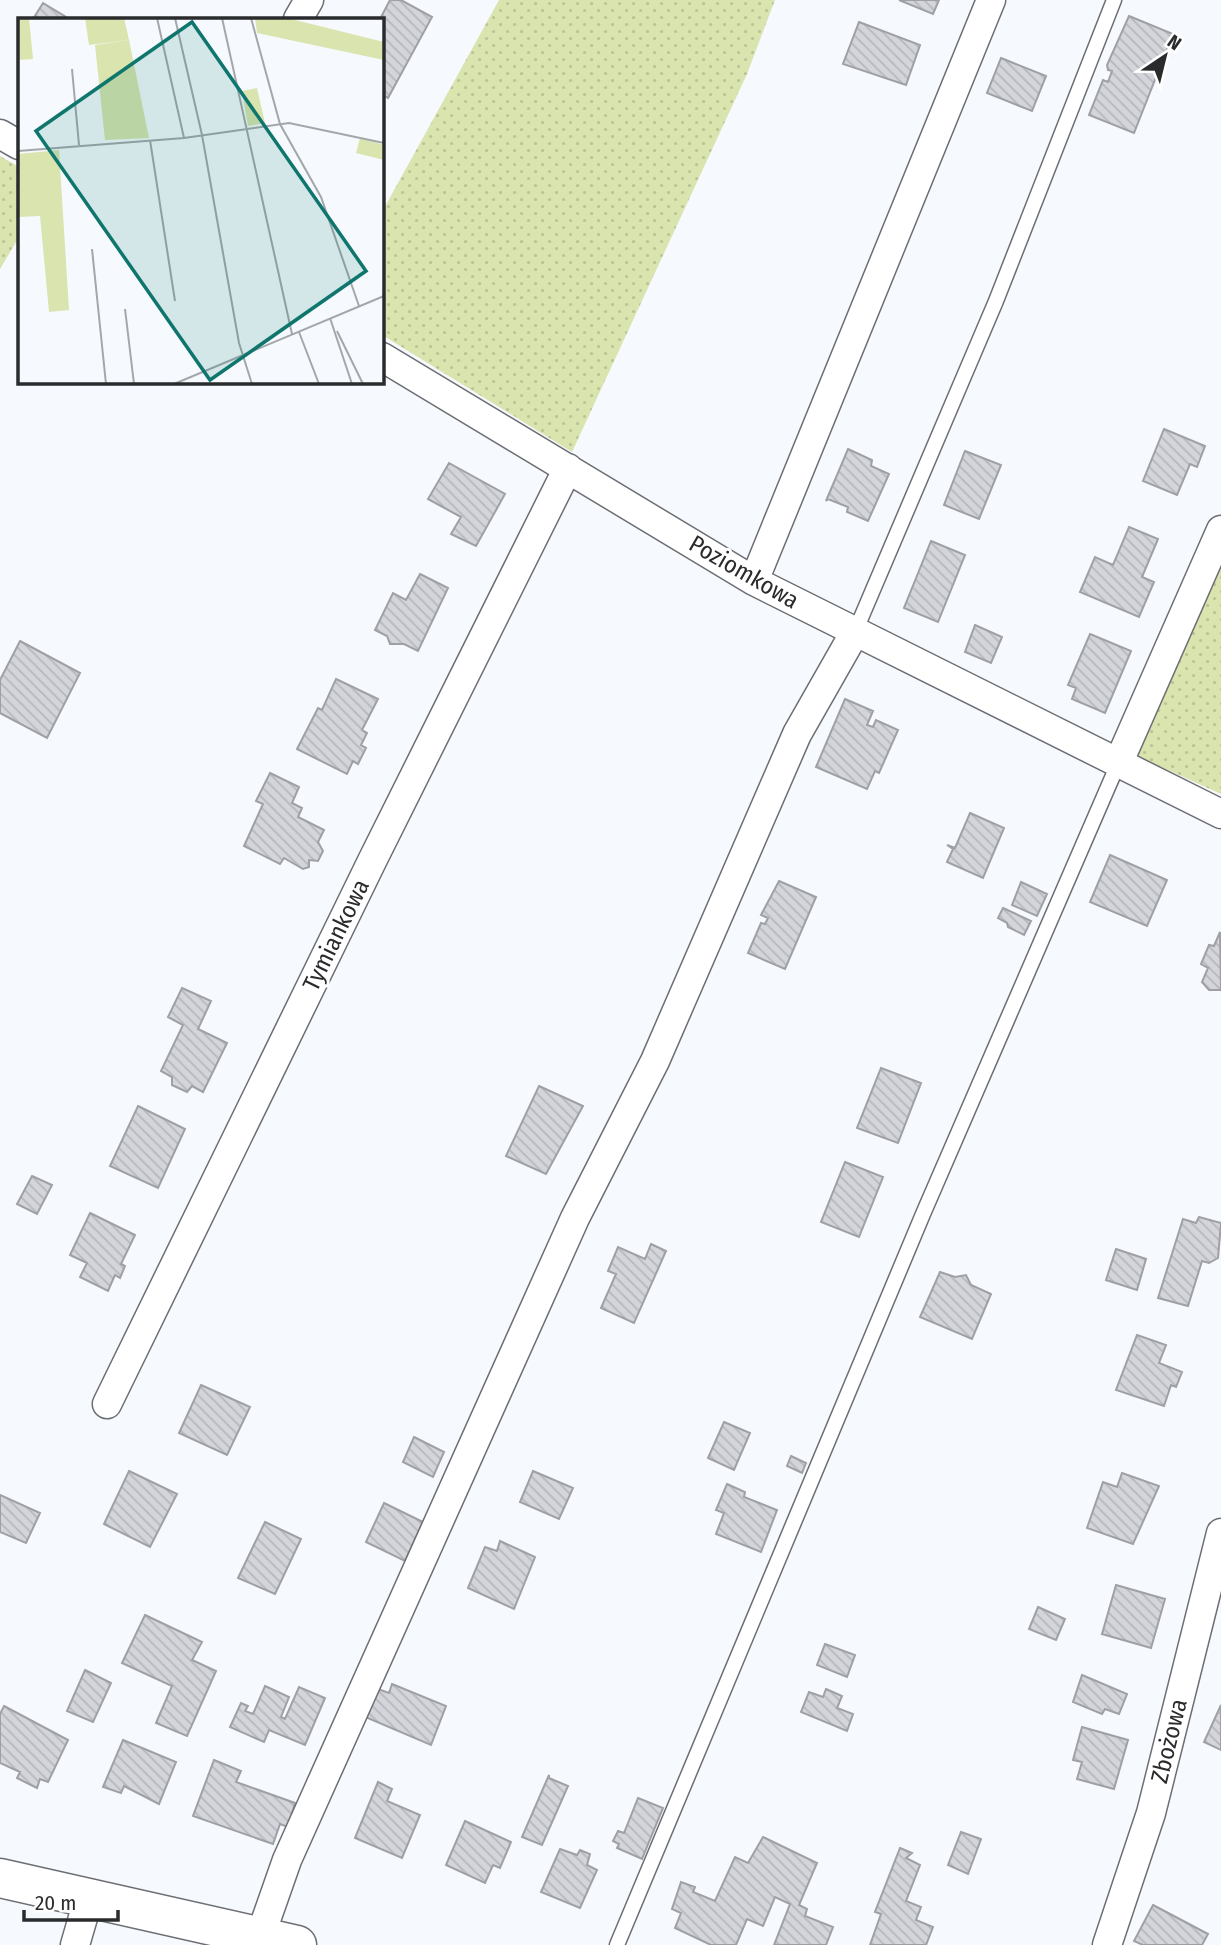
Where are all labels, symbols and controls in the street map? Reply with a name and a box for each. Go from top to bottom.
inset map [18,18,383,383]
north arrow [1130,21,1200,91]
text: N [1163,30,1186,55]
street label: Poziomkowa [684,529,804,615]
street label: Tymiankowa [297,875,375,995]
street label: Zbożowa [1145,1696,1193,1786]
scale bar [24,1878,119,1922]
text: 20 m [35,1890,76,1916]

